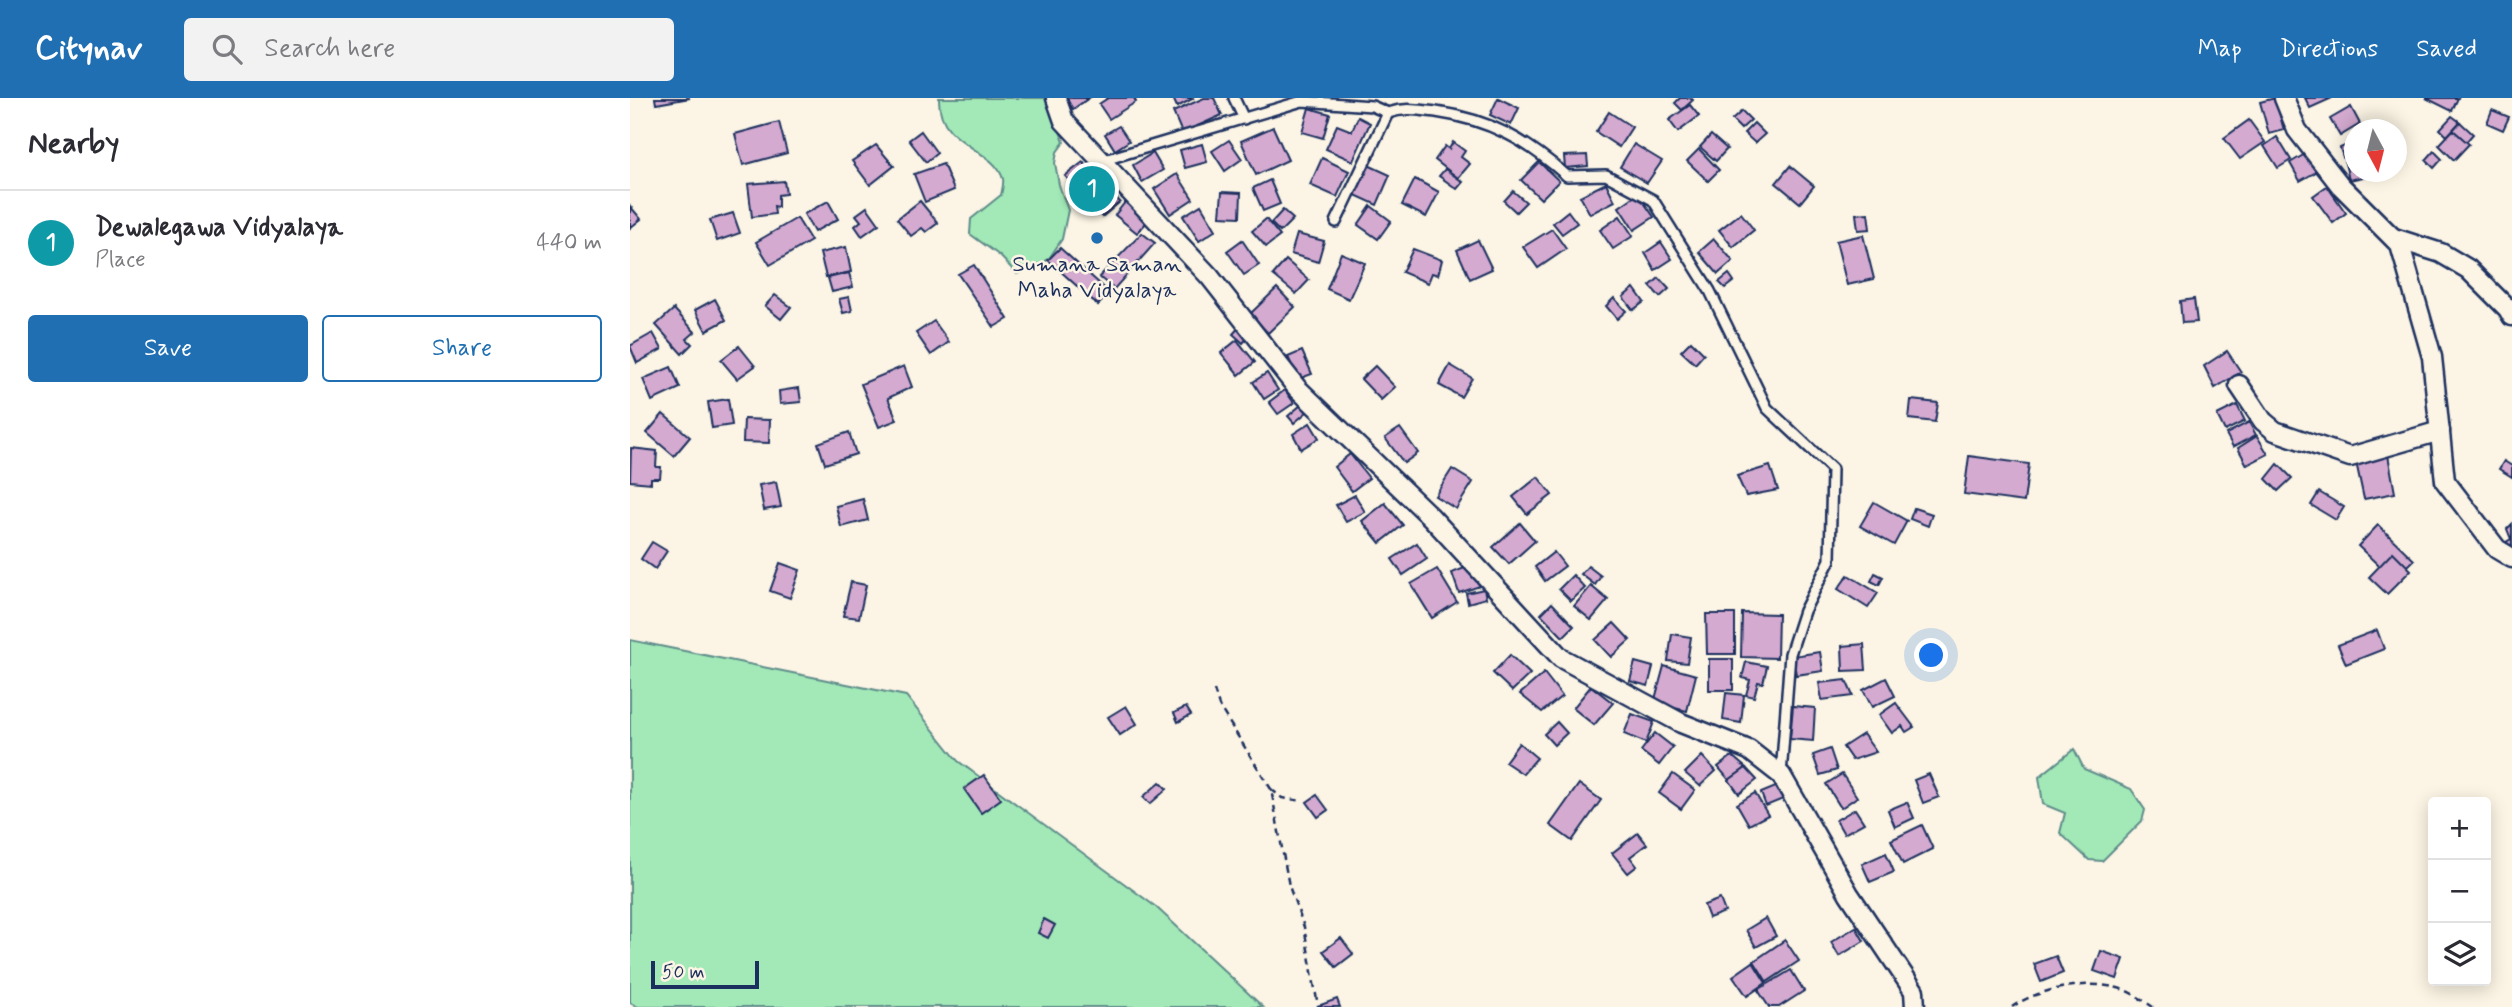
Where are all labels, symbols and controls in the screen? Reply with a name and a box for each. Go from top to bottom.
search box [184,18,674,81]
text: Citynav [35,27,142,71]
icon: search [208,30,246,68]
text: Search here [264,32,395,66]
text: Map [2198,34,2242,65]
text: Directions [2280,34,2378,65]
text: Saved [2416,34,2477,65]
north arrow [2344,119,2407,182]
text: Nearby [28,124,119,163]
pin: 1 [1069,163,1115,215]
text: Dewalegawa Vidyalaya [95,211,343,245]
text: 1 [46,228,56,258]
text: 440 m [536,228,602,258]
marker: Sumana Saman Maha Vidyalaya [1089,230,1105,246]
text: Place [95,245,146,275]
place label: Sumana Saman Maha Vidyalaya [1012,250,1182,306]
button: Save [28,315,308,382]
button: Share [322,315,602,382]
your location [1914,638,1948,672]
map controls [2428,797,2491,986]
button: + [2428,797,2491,860]
button: − [2428,860,2491,923]
button: layers [2428,923,2491,986]
scale bar [651,958,760,990]
text: 50 m [662,960,705,985]

